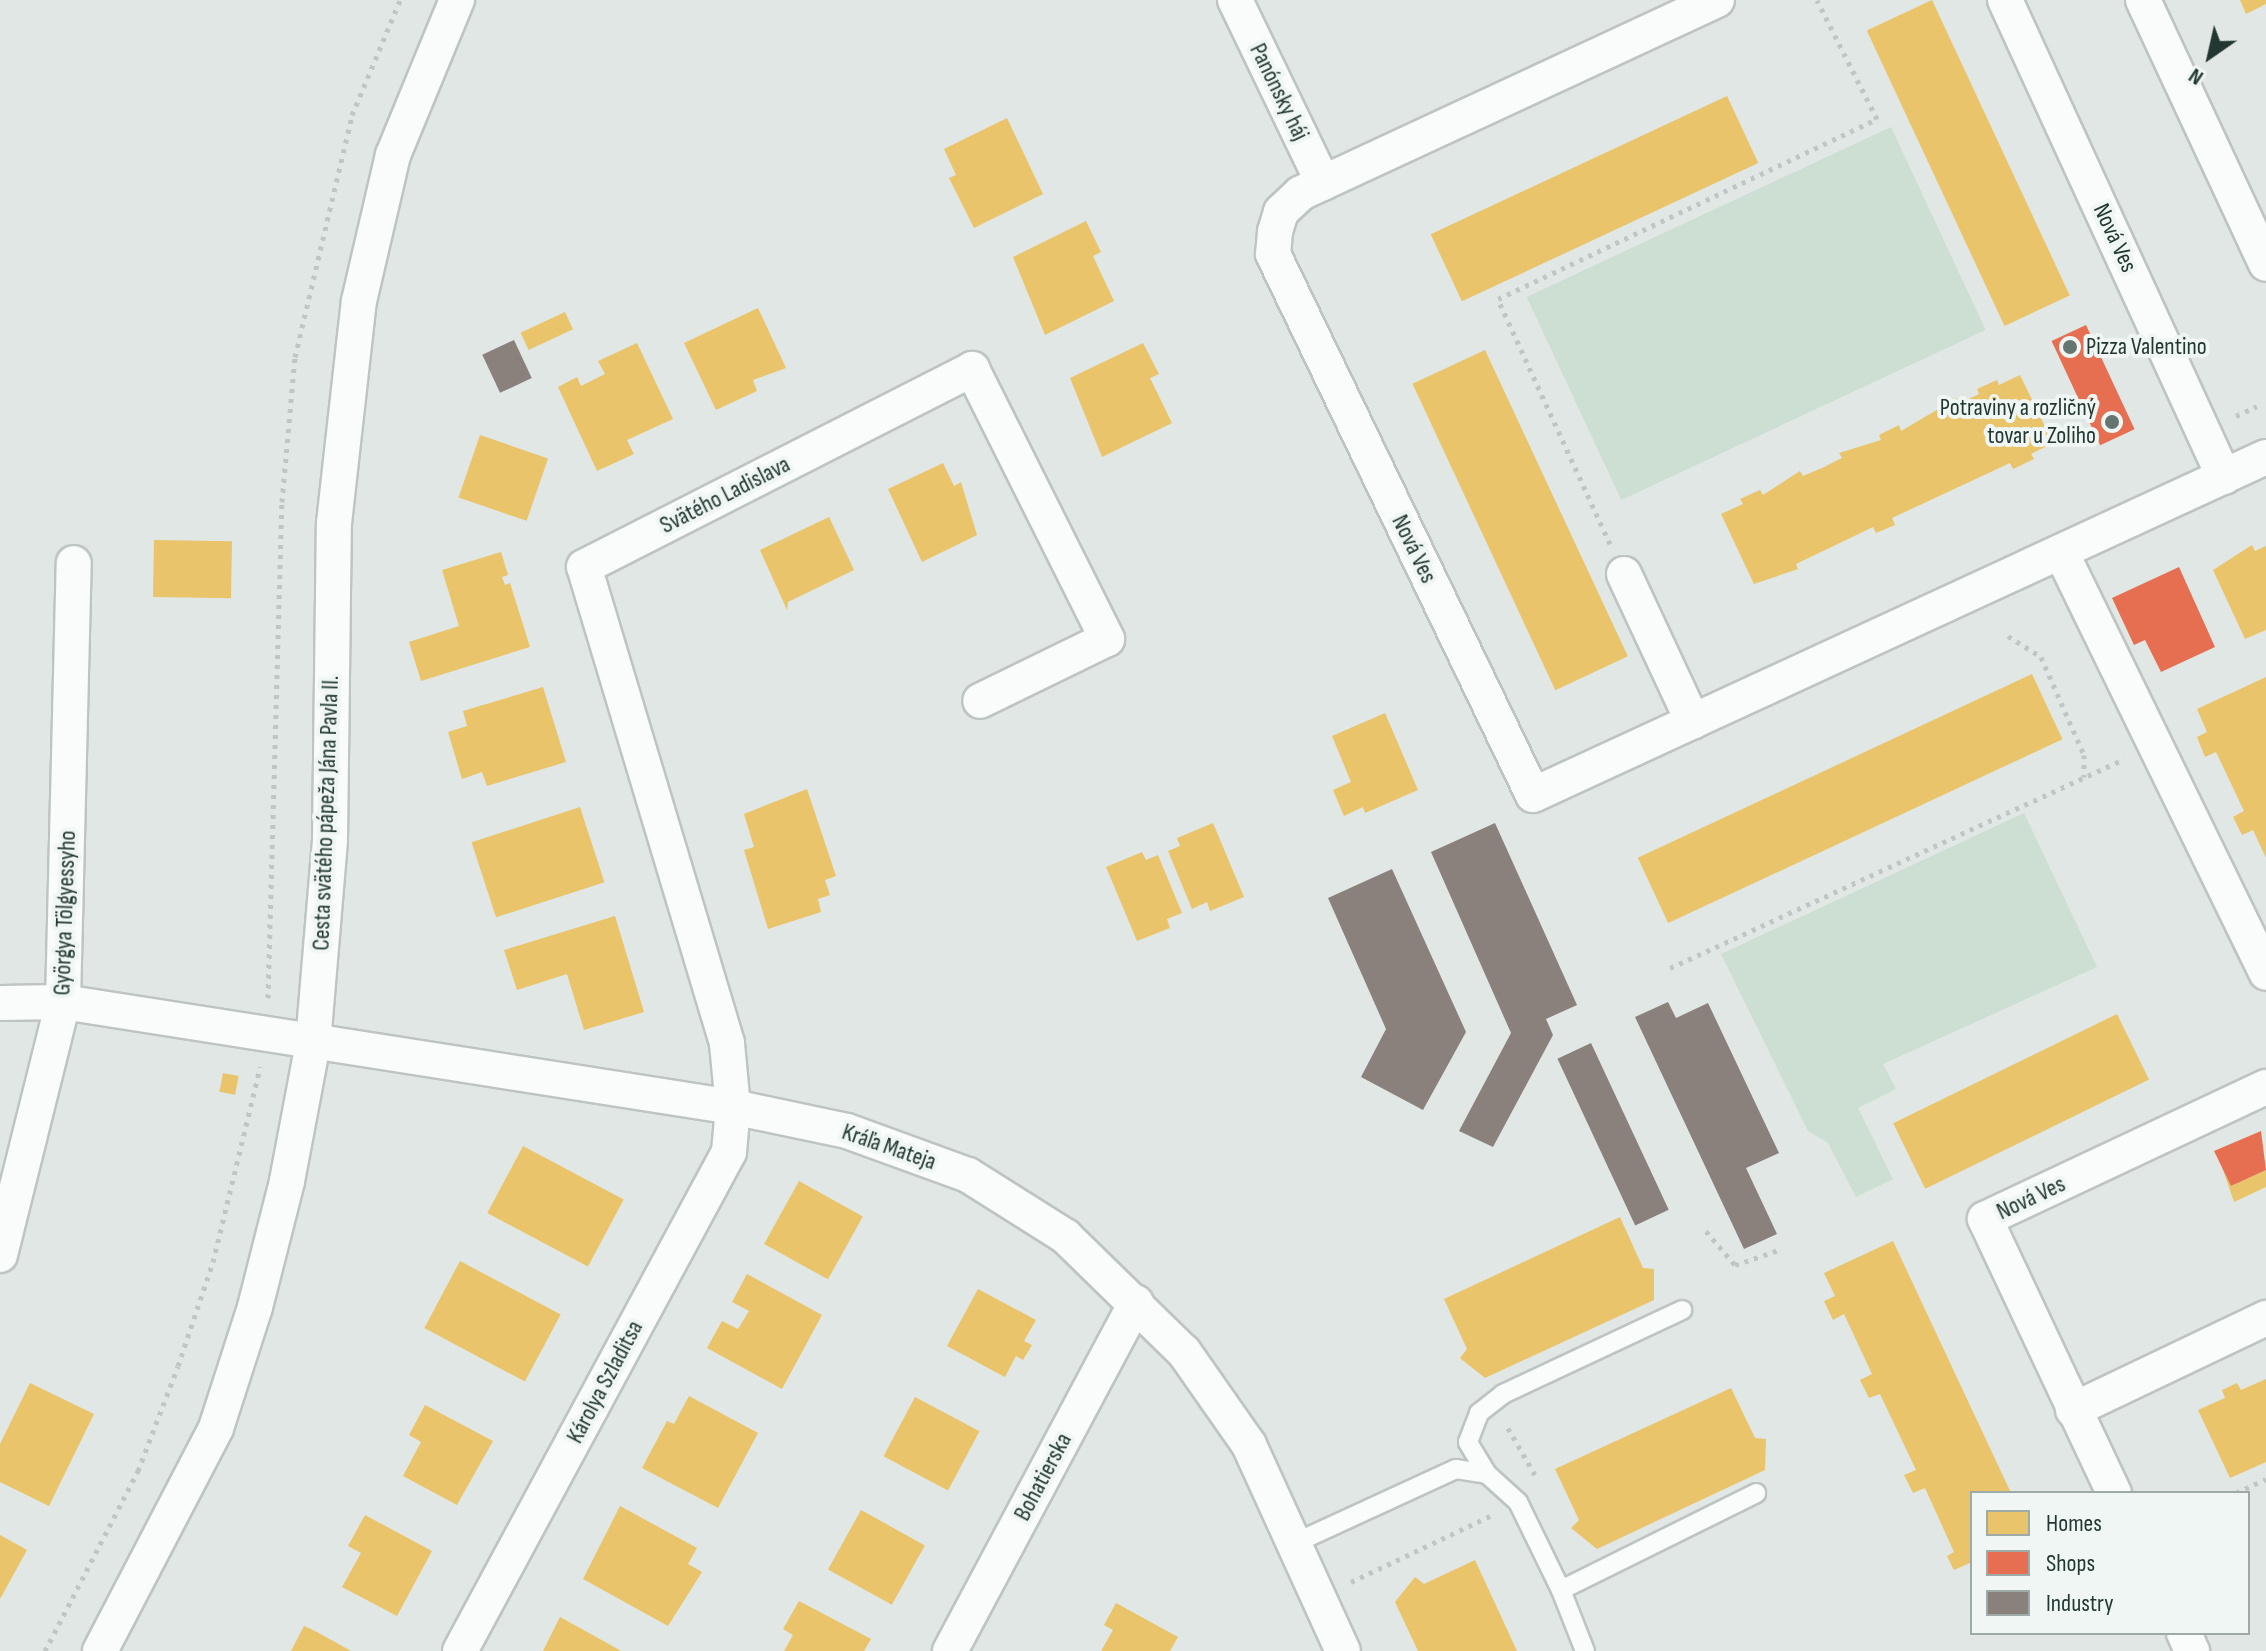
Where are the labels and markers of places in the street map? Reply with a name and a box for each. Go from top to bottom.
place label: Pizza Valentino [2086,333,2207,361]
marker: Pizza Valentino [2061,338,2079,356]
place label: Potraviny a rozličný tovar u Zoliho [1940,394,2096,450]
marker: Potraviny a rozličný tovar u Zoliho [2103,413,2121,431]

